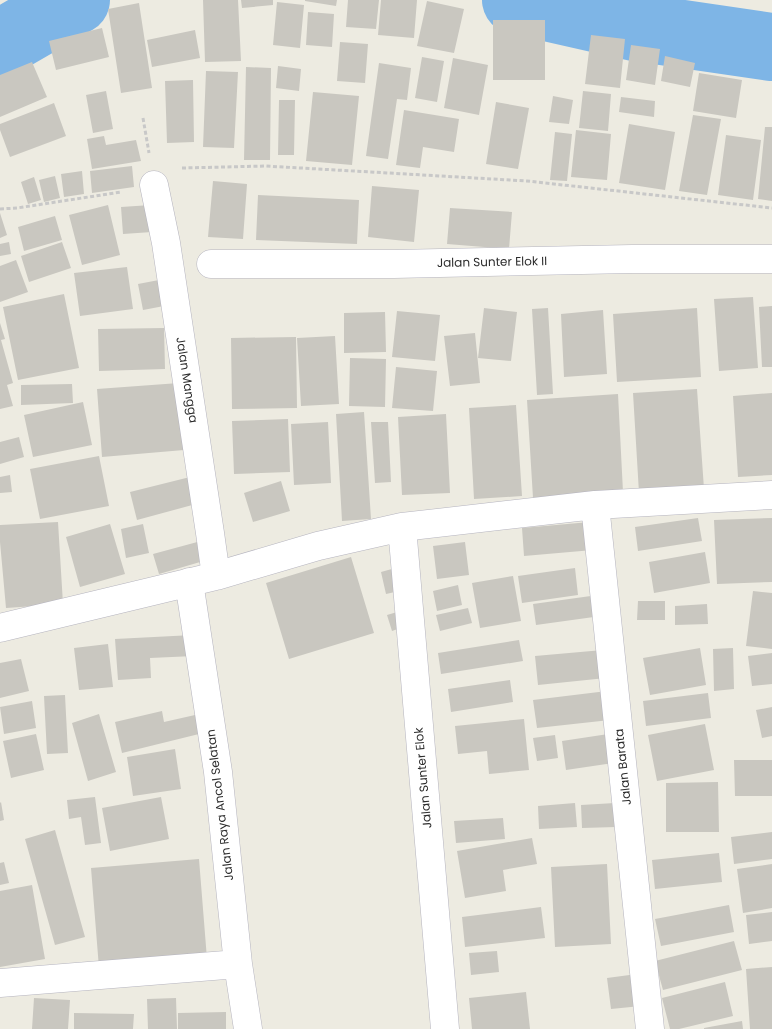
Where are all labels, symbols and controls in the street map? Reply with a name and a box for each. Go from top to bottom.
street label: Jalan Sunter Elok II [437,252,547,271]
street label: Jalan Mangga [172,336,203,424]
street label: Jalan Sunter Elok [410,726,435,829]
street label: Jalan Raya Ancol Selatan [202,728,237,882]
street label: Jalan Barata [610,728,635,806]

